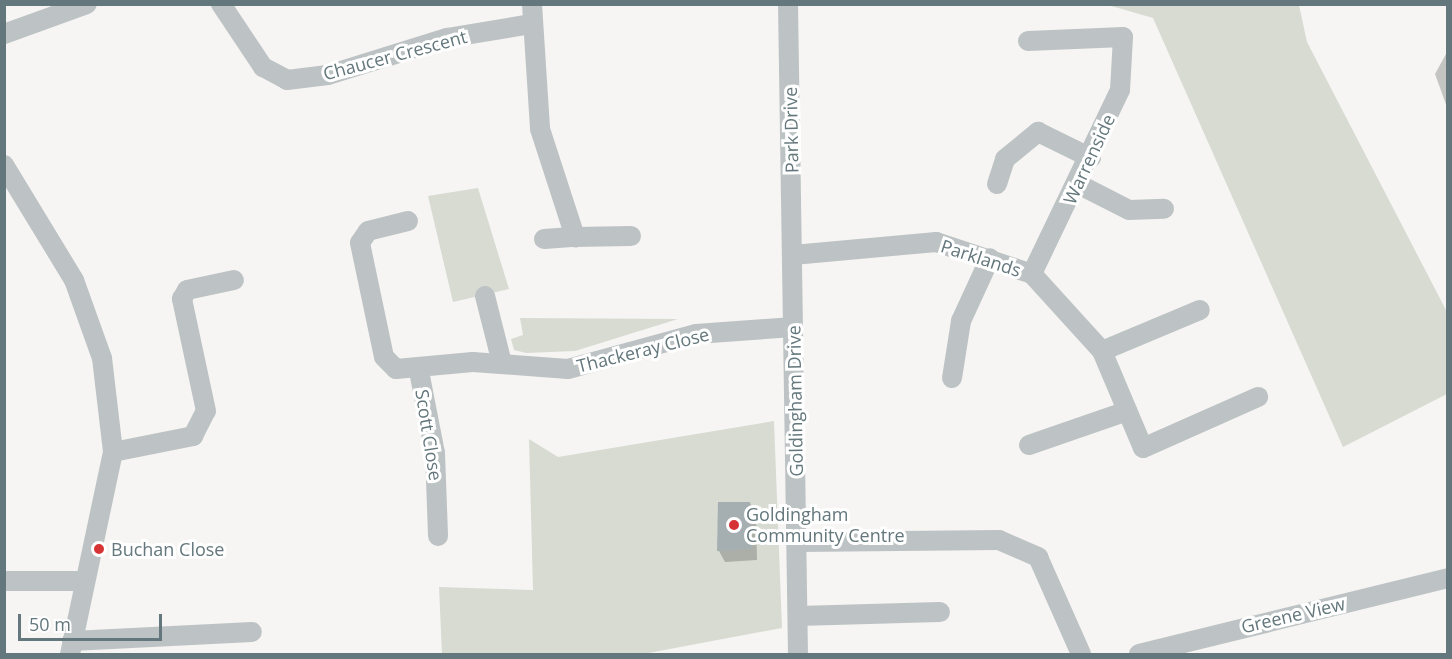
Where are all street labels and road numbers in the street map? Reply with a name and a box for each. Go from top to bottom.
street label: Chaucer Crescent [321,25,469,85]
street label: Park Drive [779,87,803,173]
street label: Warrenside [1059,111,1119,207]
street label: Parklands [938,235,1024,281]
street label: Thackeray Close [575,323,711,377]
street label: Goldingham Drive [783,325,807,477]
street label: Scott Close [411,388,447,482]
street label: Greene View [1239,593,1347,637]

